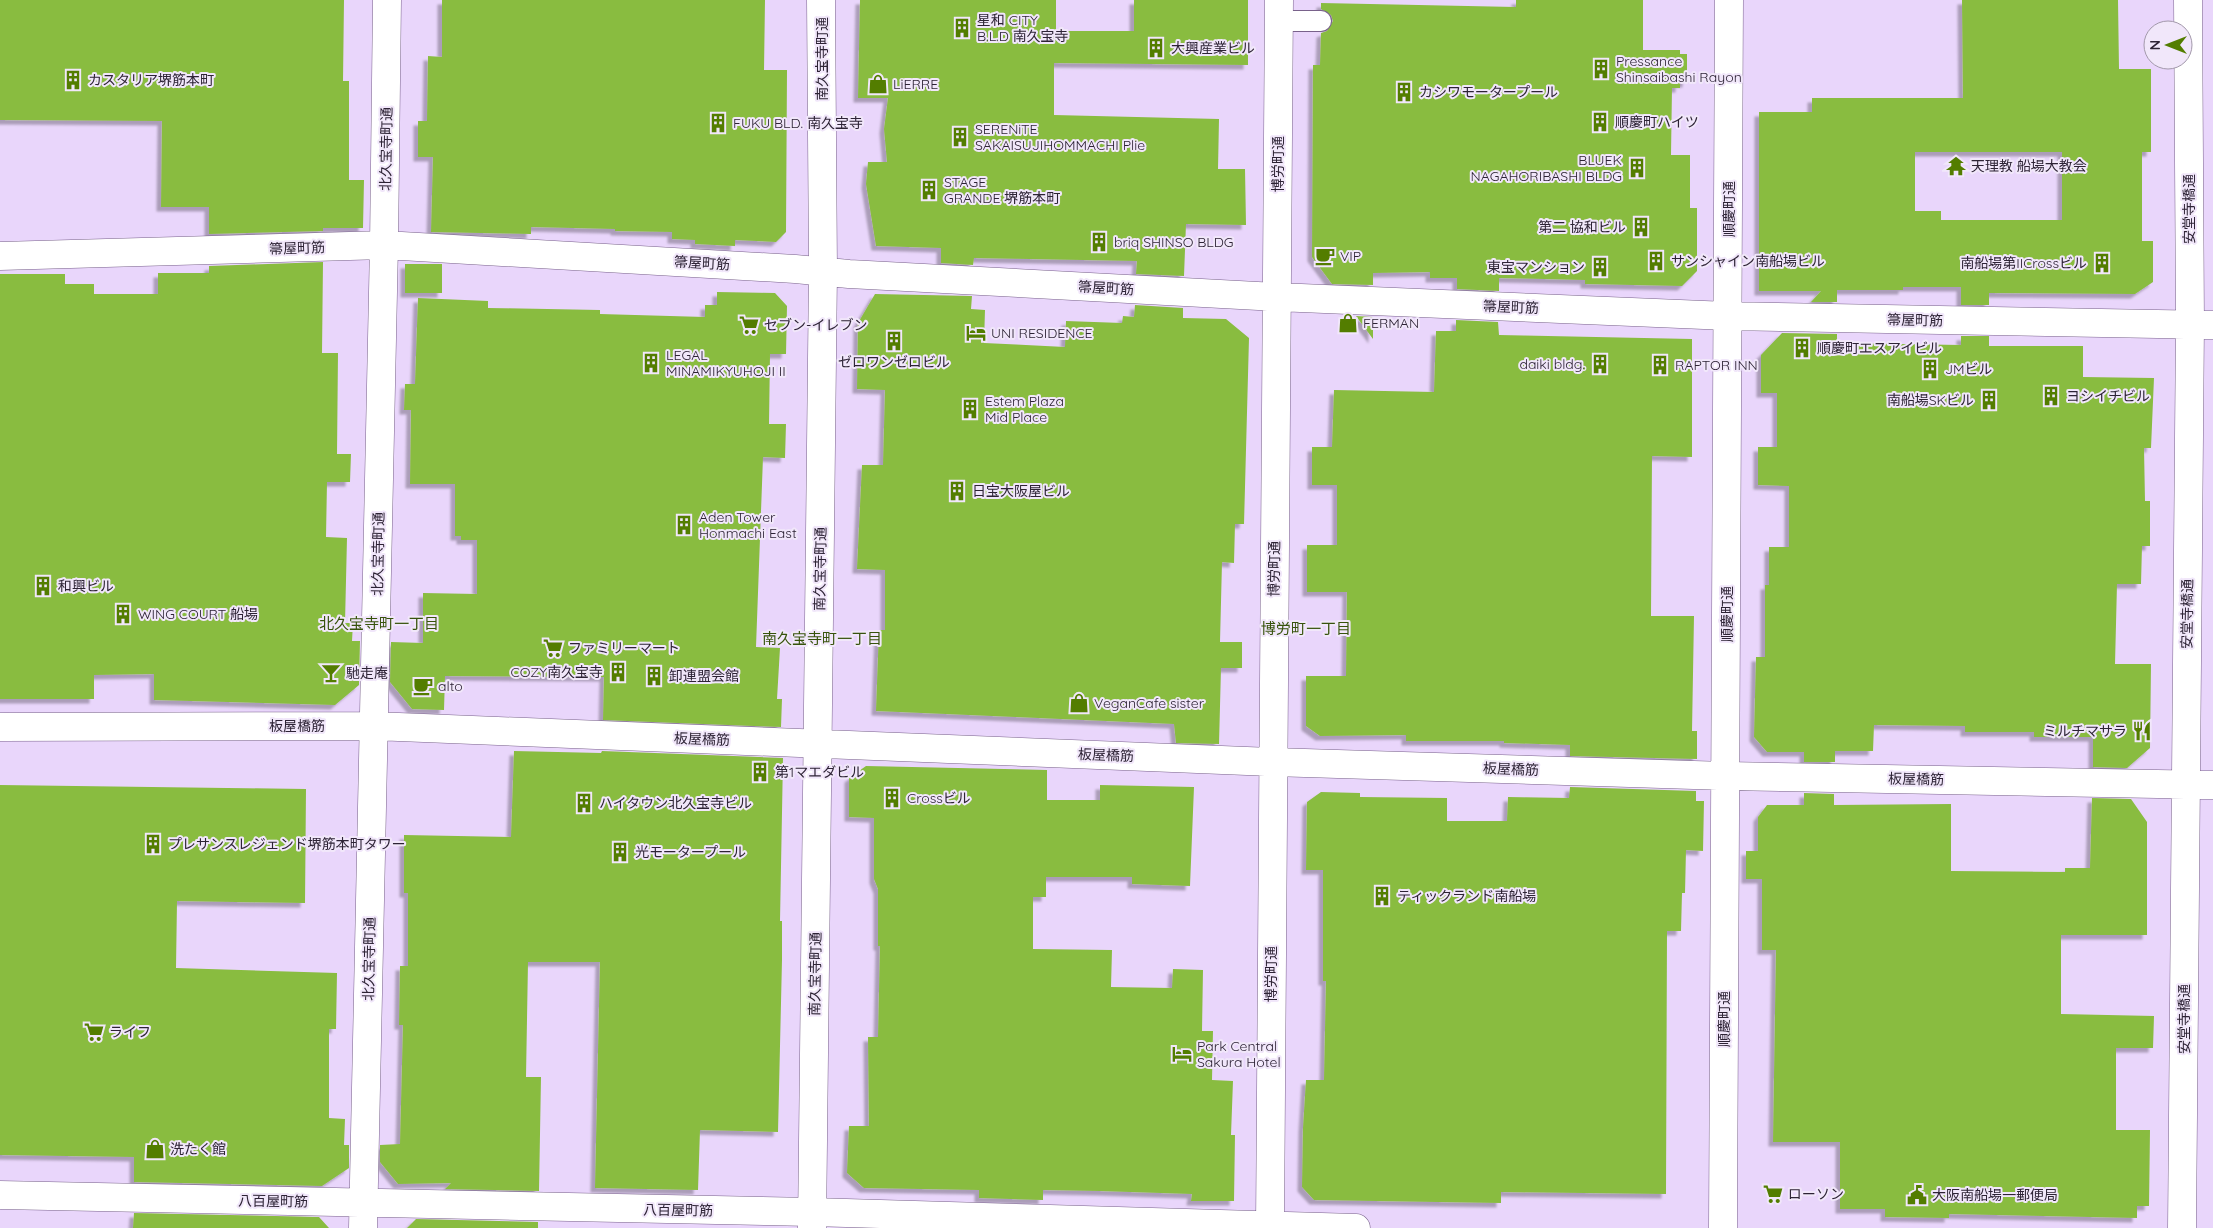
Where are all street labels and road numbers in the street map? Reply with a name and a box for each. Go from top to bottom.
street label: 南久宝寺町通 [813,17,831,101]
street label: 北久宝寺町通 [376,107,396,191]
street label: 博労町通 [1269,136,1287,192]
street label: 安堂寺橋通 [2180,174,2198,244]
street label: 順慶町通 [1720,181,1738,237]
street label: 箒屋町筋 [269,238,325,258]
street label: 箒屋町筋 [674,253,730,273]
street label: 箒屋町筋 [1078,278,1134,298]
street label: 箒屋町筋 [1483,297,1539,317]
street label: 箒屋町筋 [1887,311,1943,329]
street label: 北久宝寺町通 [368,512,388,596]
street label: 南久宝寺町通 [810,527,830,611]
street label: 博労町通 [1265,541,1283,597]
street label: 安堂寺橋通 [2177,579,2197,649]
street label: 順慶町通 [1718,586,1736,642]
street label: 板屋橋筋 [269,717,325,735]
street label: 板屋橋筋 [674,729,730,749]
street label: 板屋橋筋 [1078,745,1134,765]
street label: 板屋橋筋 [1483,759,1539,779]
street label: 板屋橋筋 [1888,770,1944,788]
street label: 北久宝寺町通 [359,917,379,1001]
street label: 南久宝寺町通 [805,932,825,1016]
street label: 博労町通 [1262,946,1280,1002]
street label: 安堂寺橋通 [2175,984,2193,1054]
street label: 順慶町通 [1715,991,1733,1047]
street label: 八百屋町筋 [238,1191,308,1211]
street label: 八百屋町筋 [643,1200,713,1220]

